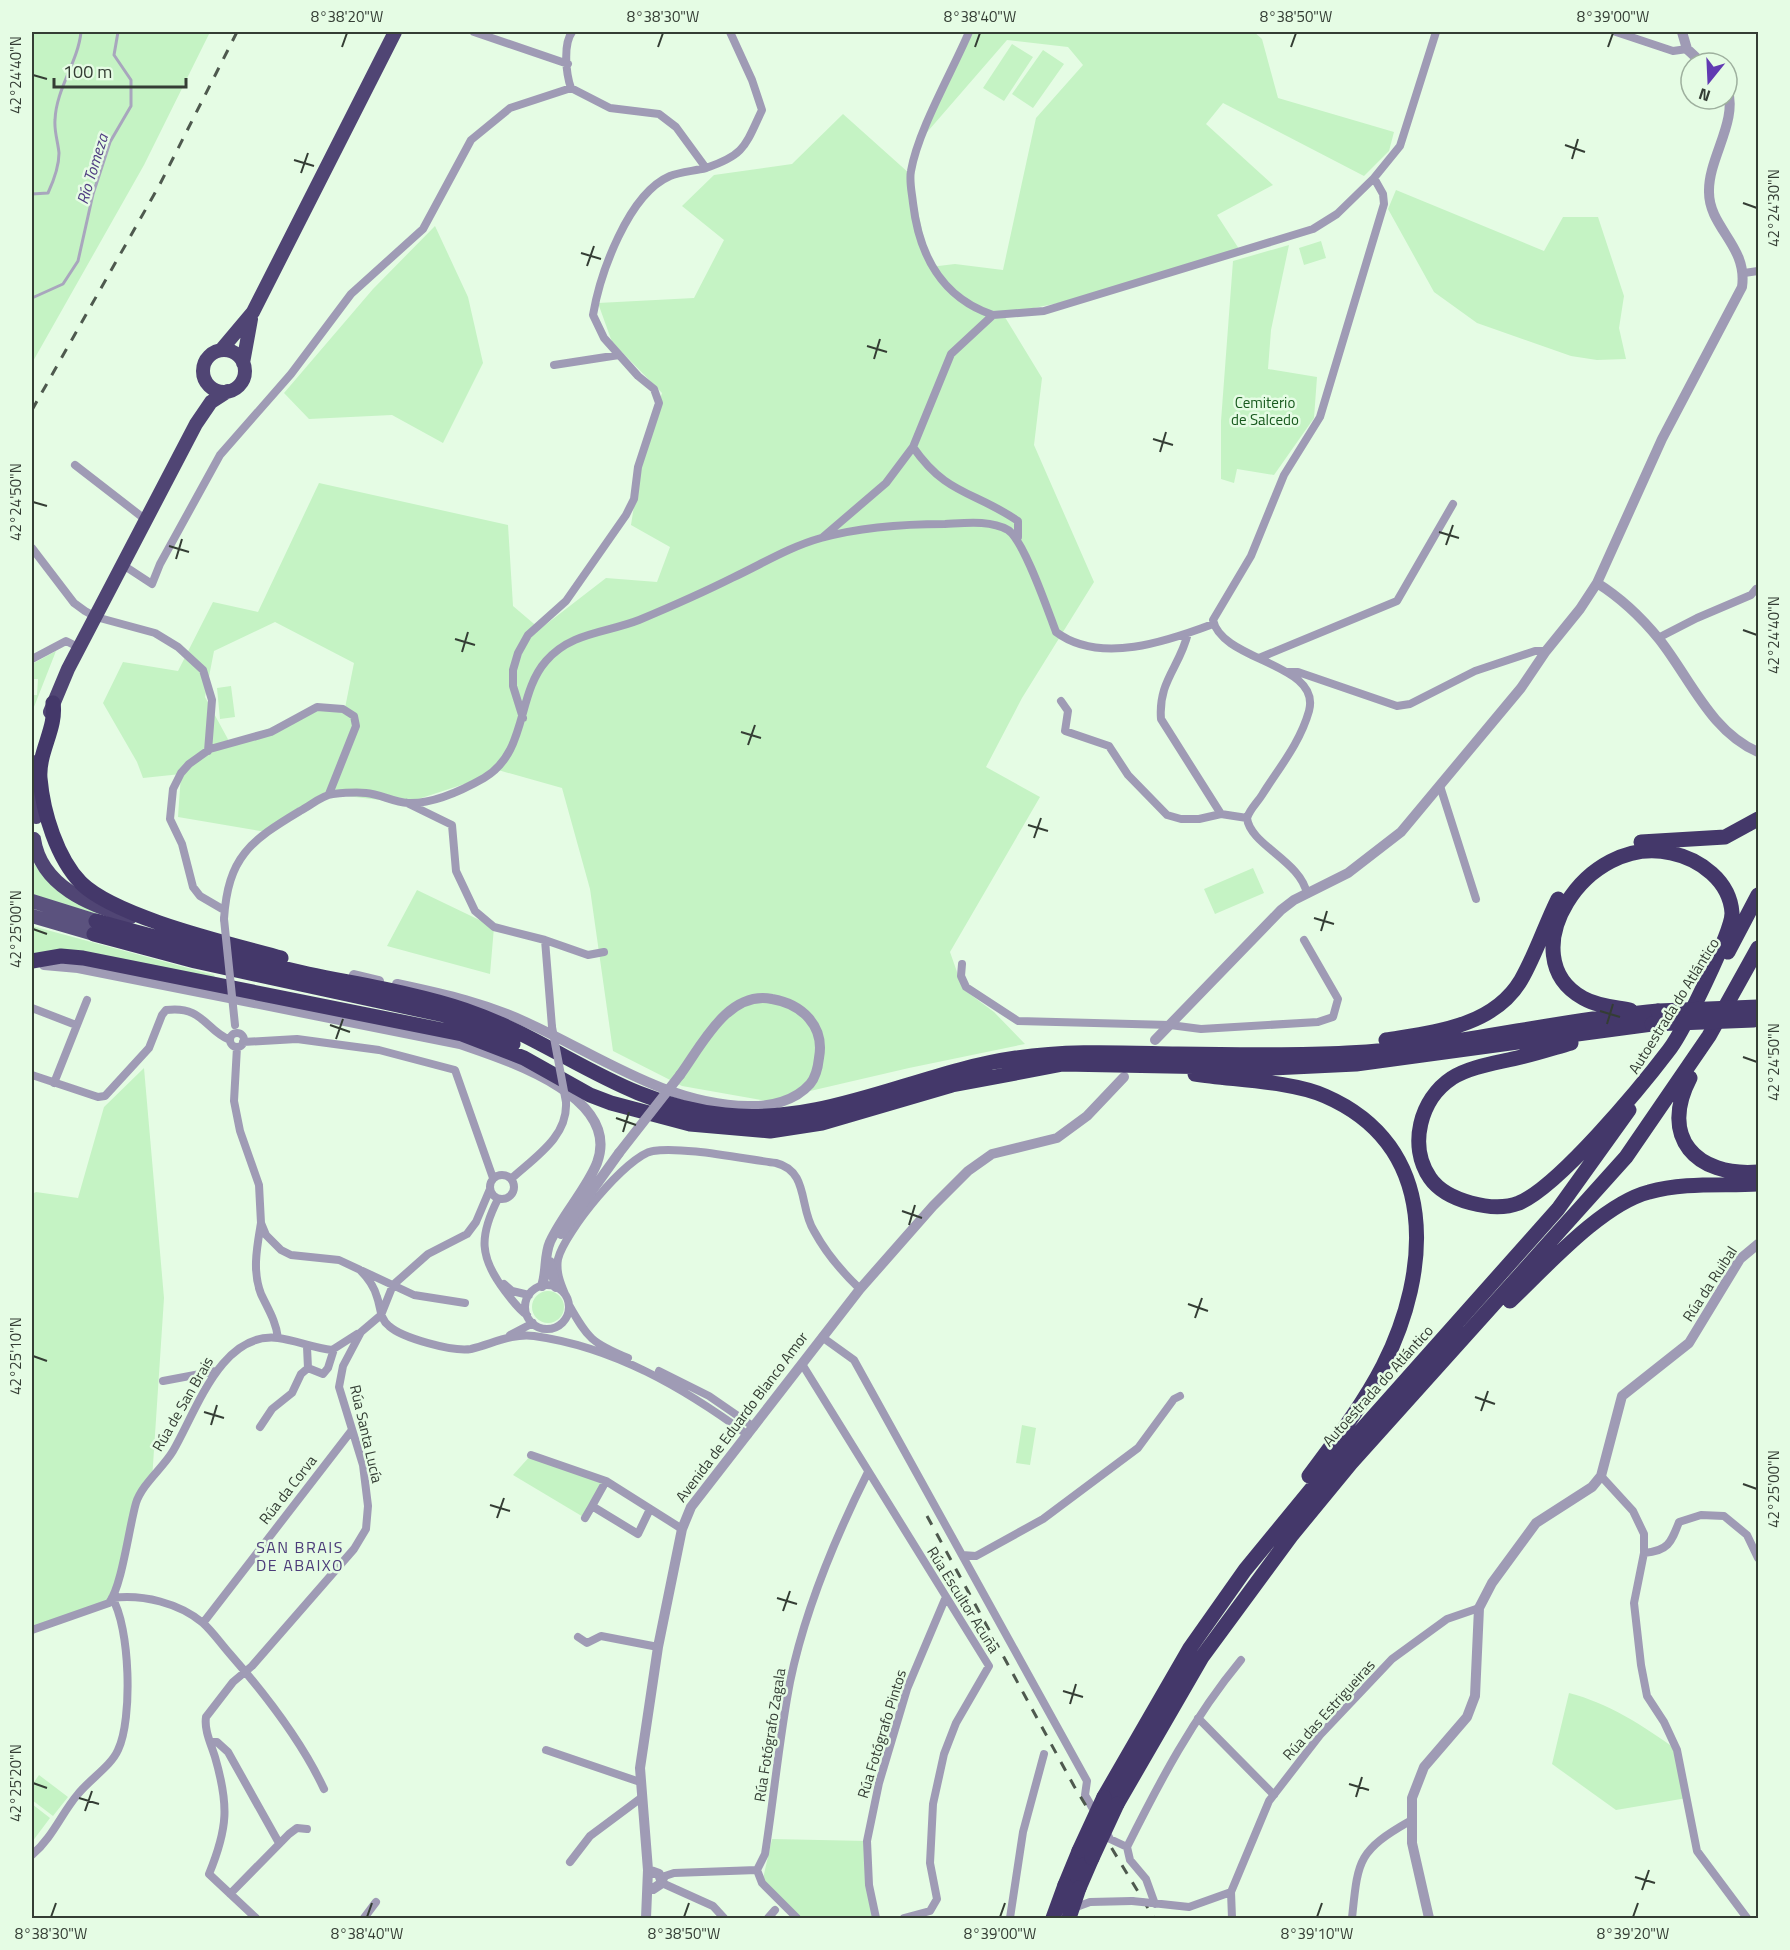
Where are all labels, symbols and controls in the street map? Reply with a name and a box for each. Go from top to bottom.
text: 8°38'20"W [311,5,383,28]
text: 8°38'30"W [627,5,699,28]
text: 8°38'40"W [944,5,1016,28]
text: 8°38'50"W [1260,5,1332,28]
text: 8°39'00"W [1577,5,1649,28]
text: 42°24'40"N [4,36,27,114]
scale bar [54,51,186,89]
north arrow [1679,51,1739,111]
text: 100 m [63,58,112,85]
text: N [1695,82,1713,108]
water label: Río Tomeza [70,130,114,207]
text: 42°24'30"N [1762,169,1785,247]
park label: Cemiterio de Salcedo [1231,391,1299,431]
text: 42°24'50"N [4,463,27,541]
text: 42°24'40"N [1762,596,1785,674]
text: 42°25'00"N [4,890,27,968]
street label: Autoestrada do Atlántico [1622,933,1725,1078]
text: 42°24'50"N [1762,1023,1785,1101]
street label: Rúa da Ruibal [1677,1241,1743,1326]
text: 42°25'10"N [4,1317,27,1395]
street label: Autoestrada do Atlántico [1317,1320,1439,1451]
street label: Avenida de Eduardo Blanco Amor [670,1327,814,1507]
street label: Rúa de San Brais [146,1352,219,1455]
street label: Rúa Santa Lucía [344,1383,389,1486]
street label: Rúa da Corva [253,1450,322,1529]
text: 42°25'00"N [1762,1450,1785,1528]
district label: SAN BRAIS DE ABAIXO [256,1535,344,1577]
street label: Rúa Escultor Acuña [921,1542,1006,1658]
street label: Rúa das Estrigueiras [1277,1654,1380,1765]
street label: Rúa Fotógrafo Zagala [748,1666,791,1803]
street label: Rúa Fotógrafo Pintos [851,1667,912,1801]
text: 42°25'20"N [4,1744,27,1822]
text: 8°38'30"W [15,1922,87,1945]
text: 8°38'40"W [331,1922,403,1945]
text: 8°38'50"W [648,1922,720,1945]
text: 8°39'00"W [964,1922,1036,1945]
text: 8°39'10"W [1281,1922,1353,1945]
text: 8°39'20"W [1597,1922,1669,1945]

